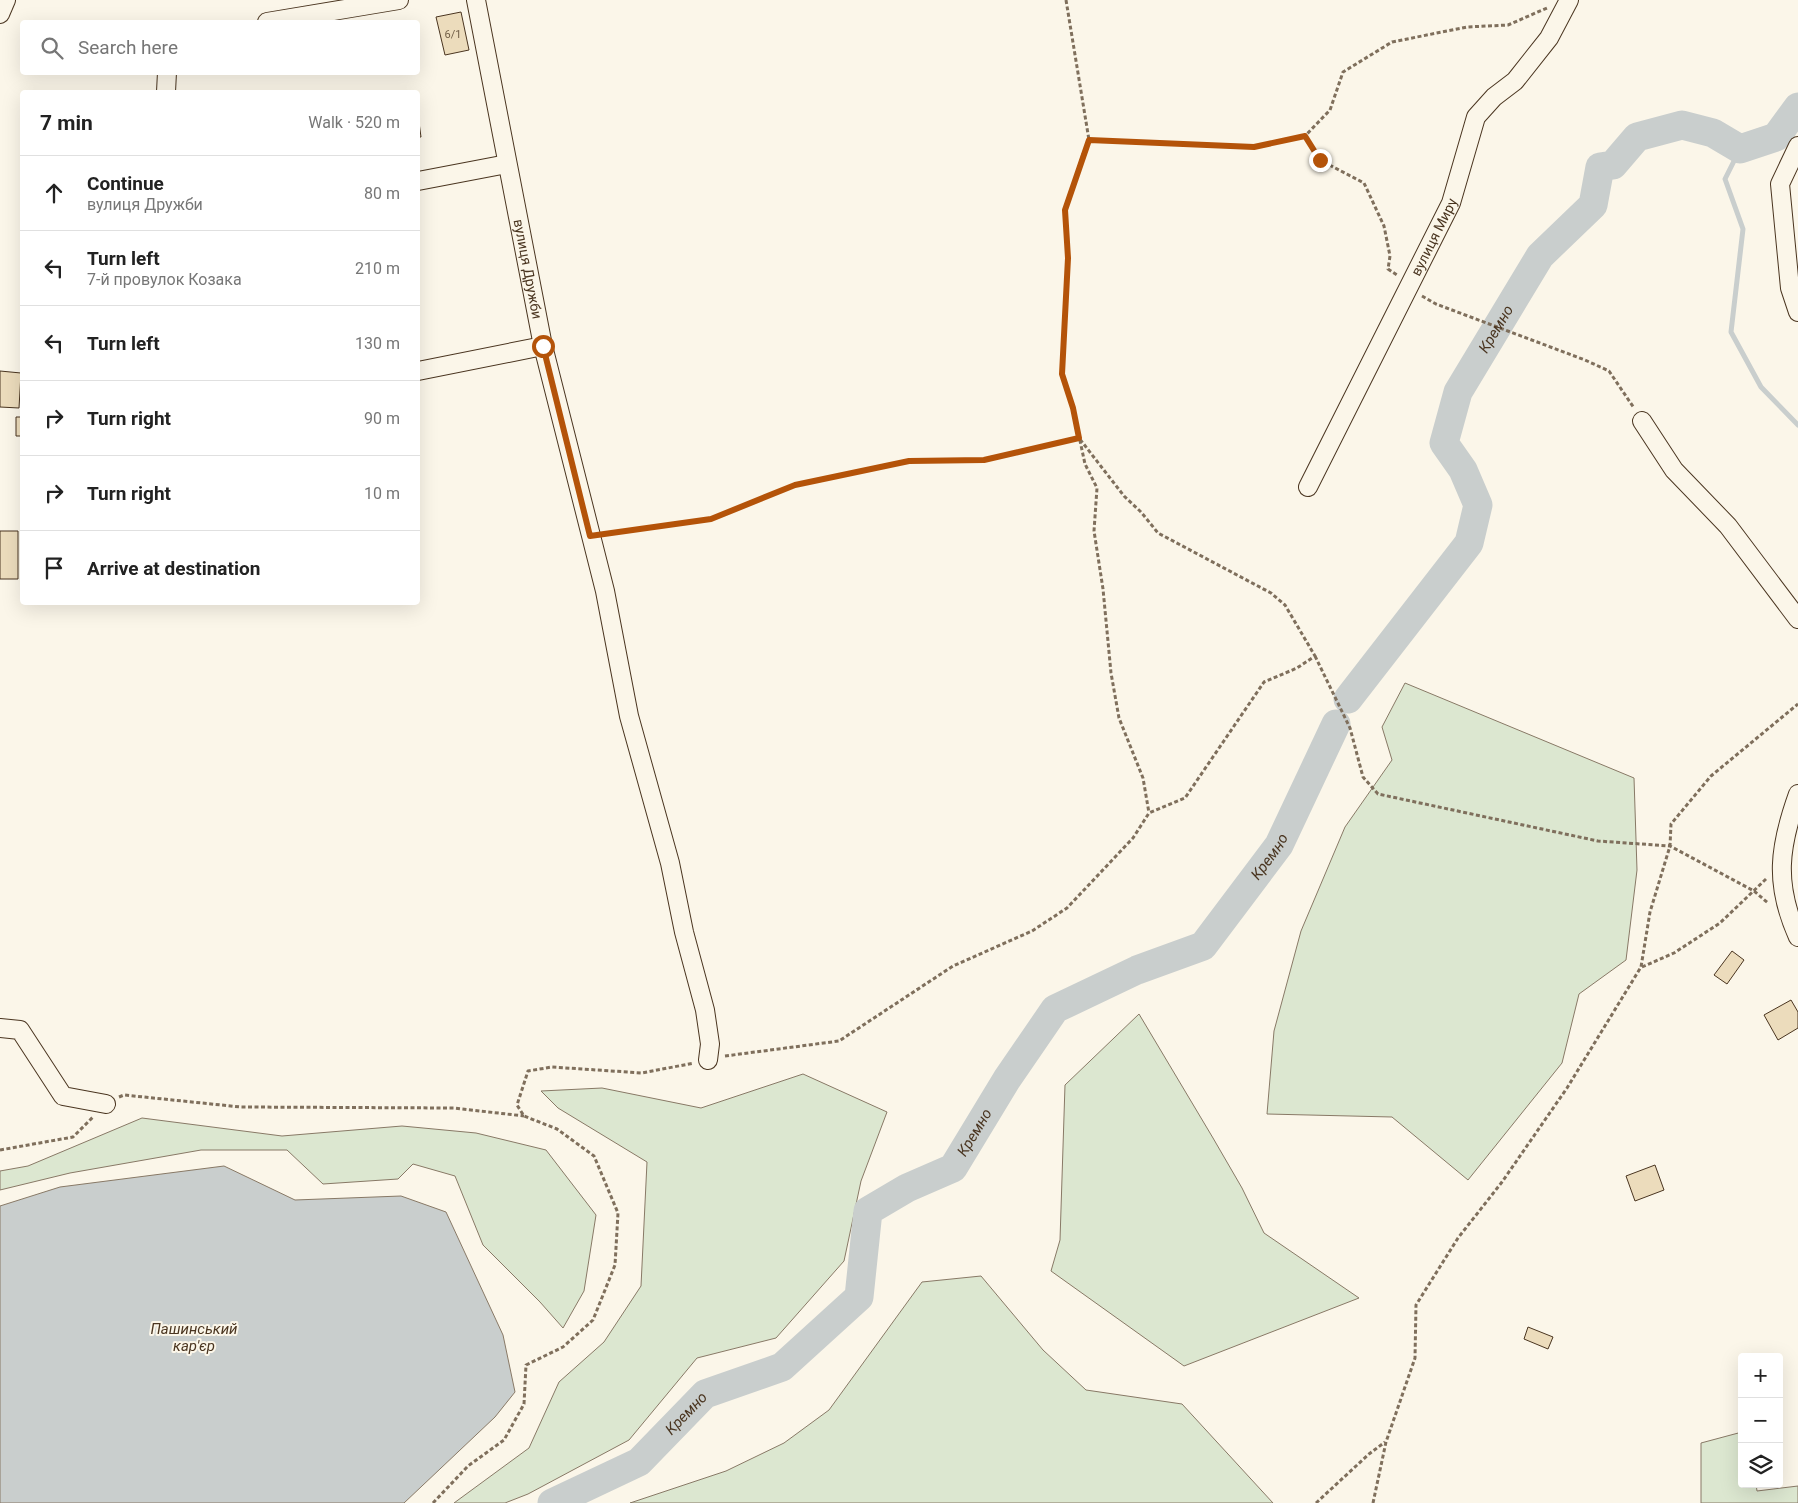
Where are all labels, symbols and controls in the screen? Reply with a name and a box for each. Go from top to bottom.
search box [20,20,420,75]
house number: 6/1 [445,28,461,41]
icon: search [38,34,66,62]
text: Search here [78,36,178,59]
text: 7 min [40,111,93,135]
text: Walk · 520 m [308,113,400,132]
route end [1309,149,1332,172]
text: Continue [87,172,164,195]
icon: ahead [40,179,68,207]
text: 80 m [364,184,400,203]
text: вулиця Дружби [87,195,203,214]
street label: вулиця Миру [1408,196,1460,278]
street label: вулиця Дружби [511,218,546,320]
text: Turn left [87,247,160,270]
icon: left [40,254,68,282]
text: 210 m [355,259,400,278]
text: 7-й провулок Козака [87,270,242,289]
water label: Кремно [1475,302,1517,356]
icon: left [40,329,68,357]
text: Turn left [87,332,160,355]
text: 130 m [355,334,400,353]
route start [532,335,555,358]
icon: right [40,404,68,432]
text: Turn right [87,407,171,430]
text: 90 m [364,409,400,428]
icon: right [40,479,68,507]
text: Turn right [87,482,171,505]
text: 10 m [364,484,400,503]
icon: arrive [40,554,68,582]
text: Arrive at destination [87,557,260,580]
water label: Кремно [1247,831,1292,883]
water label: Кремно [953,1105,996,1160]
water label: Пашинський кар'єр [150,1320,238,1355]
map controls [1738,1353,1783,1488]
button: + [1738,1353,1783,1398]
water label: Кремно [661,1388,711,1438]
button: − [1738,1398,1783,1443]
button: layers [1738,1443,1783,1488]

